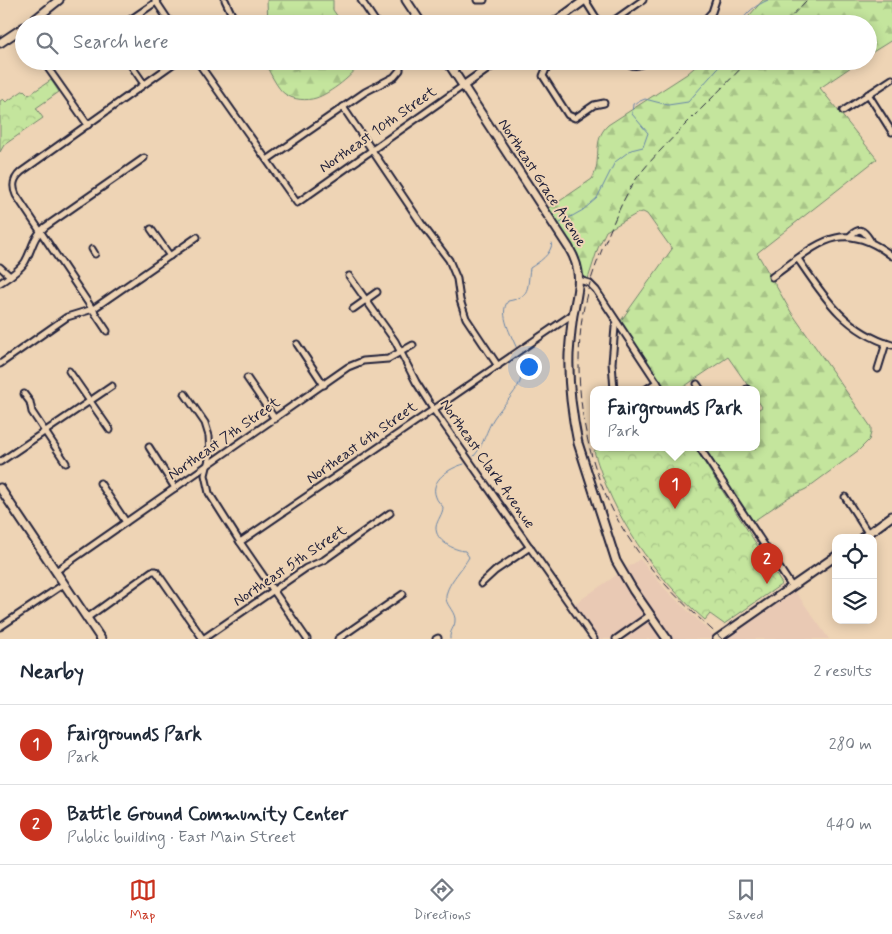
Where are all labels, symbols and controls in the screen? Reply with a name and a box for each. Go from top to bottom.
search box [15,15,877,70]
icon: search [33,29,61,57]
text: Search here [73,30,169,55]
street label: Northeast 10th Street [315,82,441,178]
street label: Northeast Grace Avenue [493,115,591,251]
your location [516,354,542,380]
popup [590,386,760,451]
street label: Northeast 7th Street [164,393,284,485]
street label: Northeast Clark Avenue [435,395,539,533]
text: Fairgrounds Park [608,396,742,421]
street label: Northeast 6th Street [303,397,422,489]
text: Park [608,421,639,442]
pin: 1 [659,468,691,509]
street label: Northeast 5th Street [229,521,351,611]
map controls [832,534,877,624]
button: locate [832,534,877,579]
pin: 2 [751,543,783,584]
button: layers [832,579,877,624]
text: Nearby [20,658,84,686]
text: 2 results [814,661,872,682]
text: Fairgrounds Park [67,722,202,747]
text: 1 [32,734,40,755]
text: 280 m [829,734,872,755]
text: Park [67,747,99,768]
text: Battle Ground Community Center [67,802,348,827]
text: 2 [32,814,40,835]
text: 440 m [826,814,872,835]
text: Public building · East Main Street [67,827,296,848]
tab: Map [129,876,157,924]
tab: Directions [414,876,471,924]
tab: Saved [728,876,763,924]

